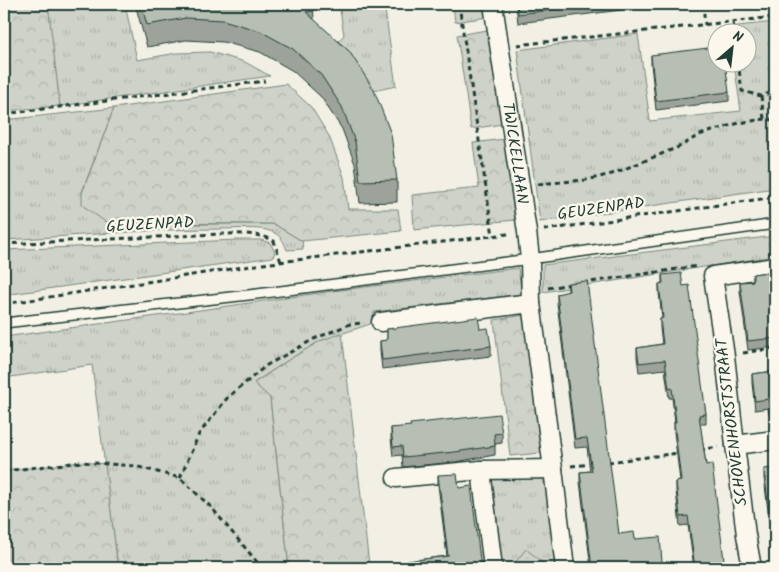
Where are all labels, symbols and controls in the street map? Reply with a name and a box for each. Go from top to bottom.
north arrow [706,22,756,72]
text: N [729,26,747,49]
street label: TWICKELLAAN [495,101,535,206]
street label: GEUZENPAD [556,191,646,227]
street label: GEUZENPAD [106,210,194,240]
street label: SCHOVENHORSTSTRAAT [709,335,755,507]

